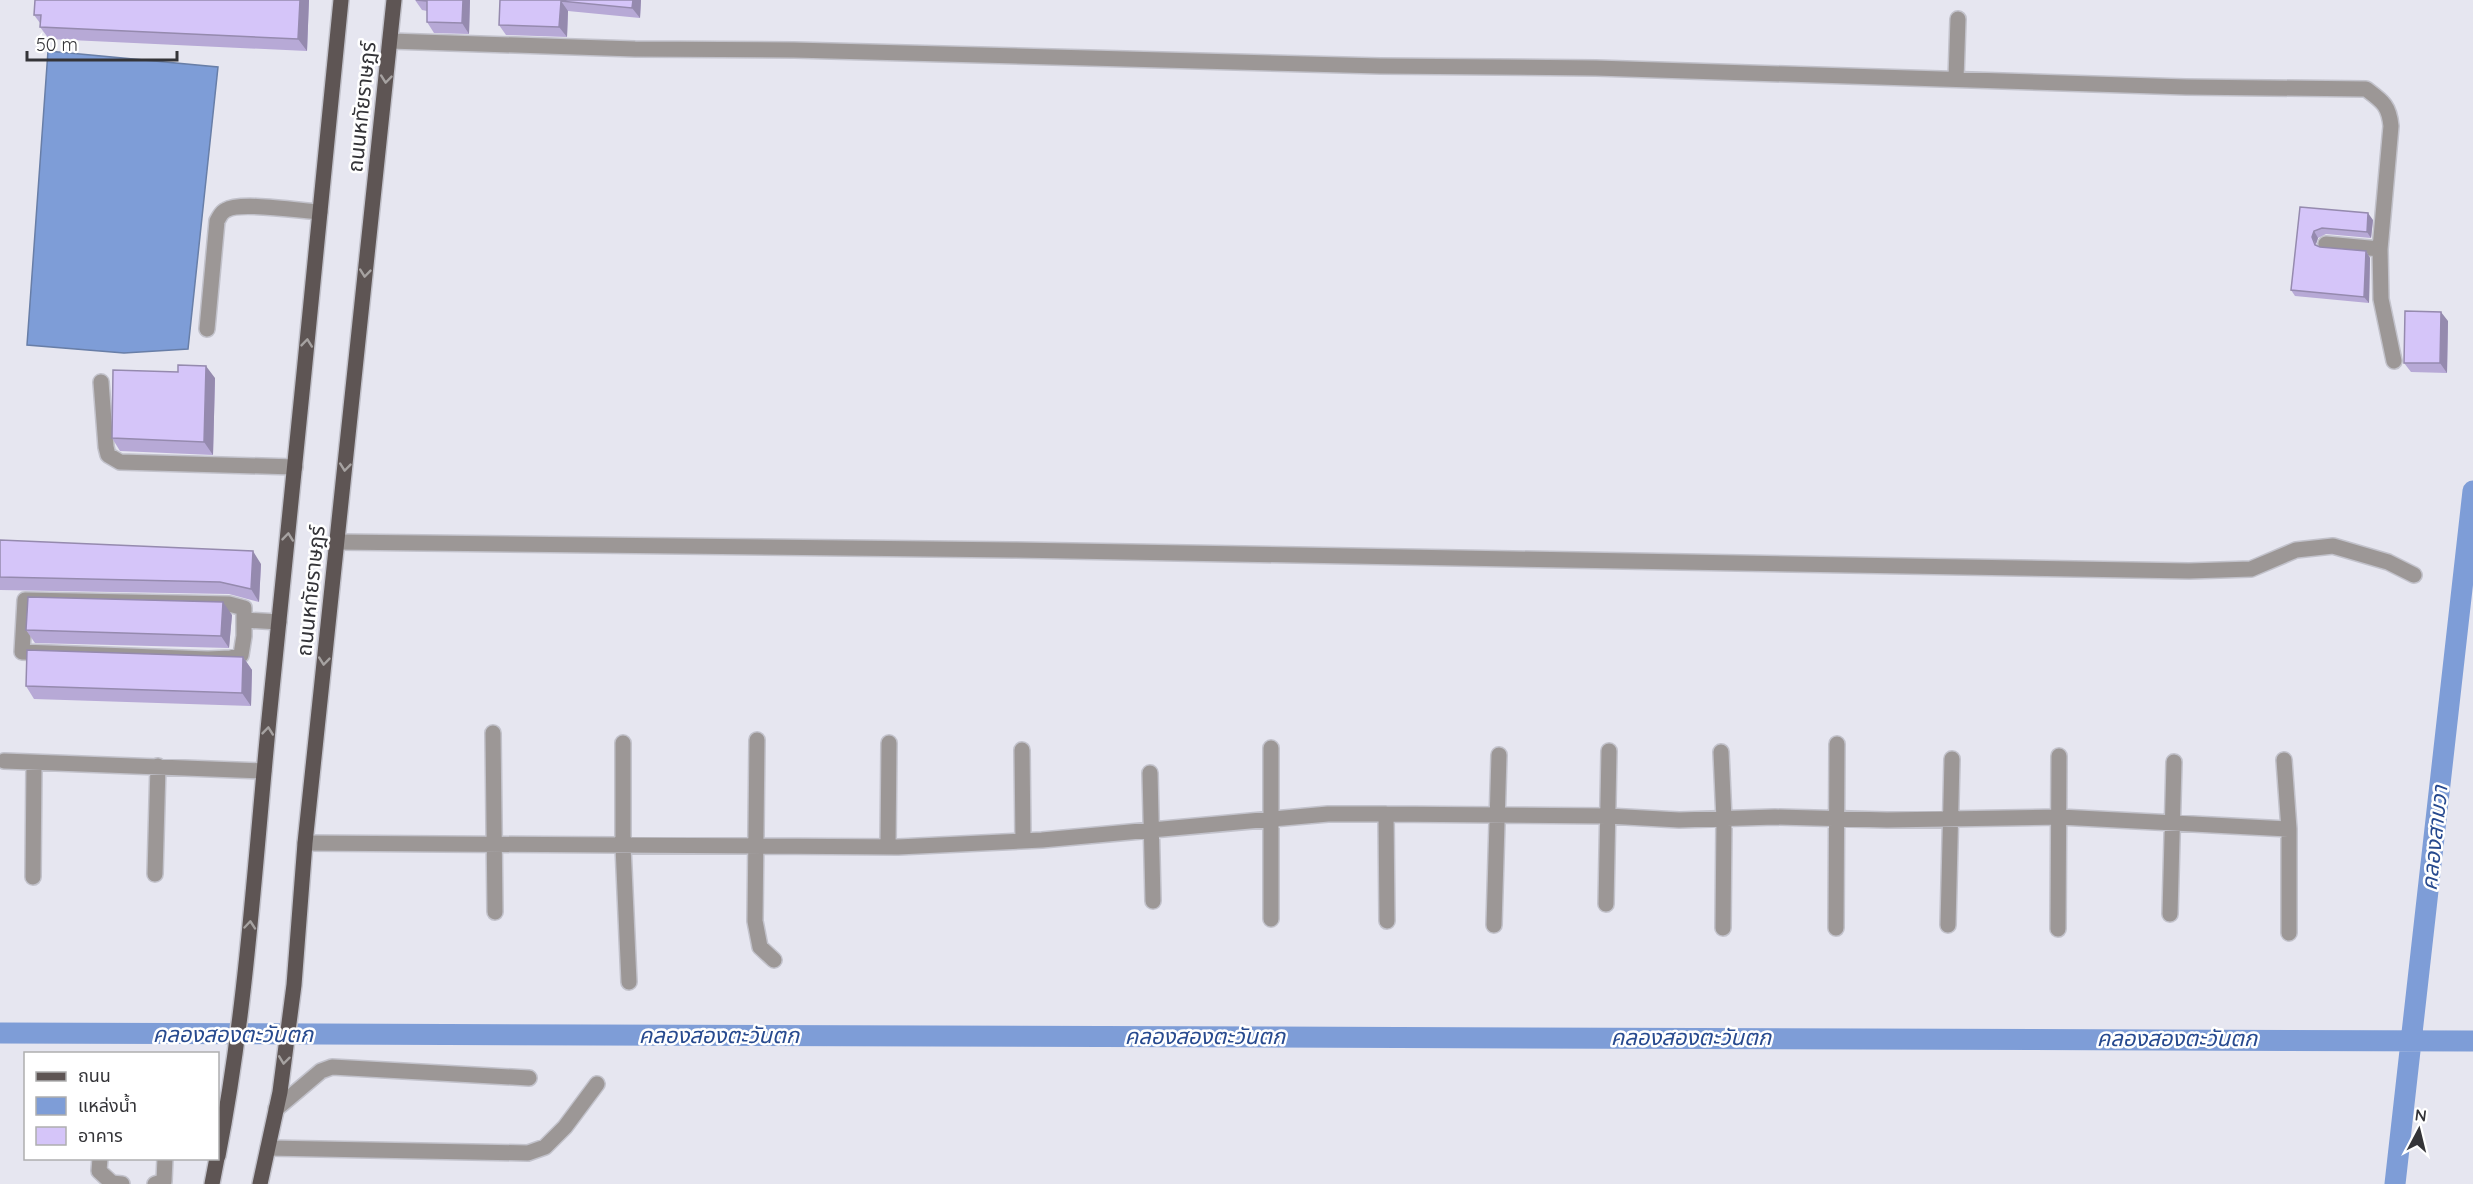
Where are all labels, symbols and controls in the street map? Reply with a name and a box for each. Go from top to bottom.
scale bar [27,24,177,62]
text: 50 m [36,33,78,56]
street label: ถนนหทัยราษฎร์ [341,39,381,173]
one-way arrow [380,75,393,84]
one-way arrow [359,268,372,278]
one-way arrow [300,338,313,347]
one-way arrow [339,462,352,471]
street label: ถนนหทัยราษฎร์ [290,523,330,657]
one-way arrow [281,532,294,542]
one-way arrow [318,656,331,665]
one-way arrow [261,726,274,736]
water label: คลองสามวา [2415,783,2454,892]
one-way arrow [244,921,257,930]
water label: คลองสองตะวันตก [153,1020,314,1048]
water label: คลองสองตะวันตก [639,1021,800,1049]
water label: คลองสองตะวันตก [1125,1022,1286,1050]
water label: คลองสองตะวันตก [1611,1023,1772,1051]
water label: คลองสองตะวันตก [2097,1024,2258,1052]
legend [24,1052,219,1160]
one-way arrow [279,1055,291,1064]
text: ถนน [78,1064,111,1087]
text: แหล่งน้ำ [78,1093,137,1117]
north arrow [2389,1100,2449,1160]
text: N [2414,1104,2428,1126]
text: อาคาร [78,1124,123,1147]

